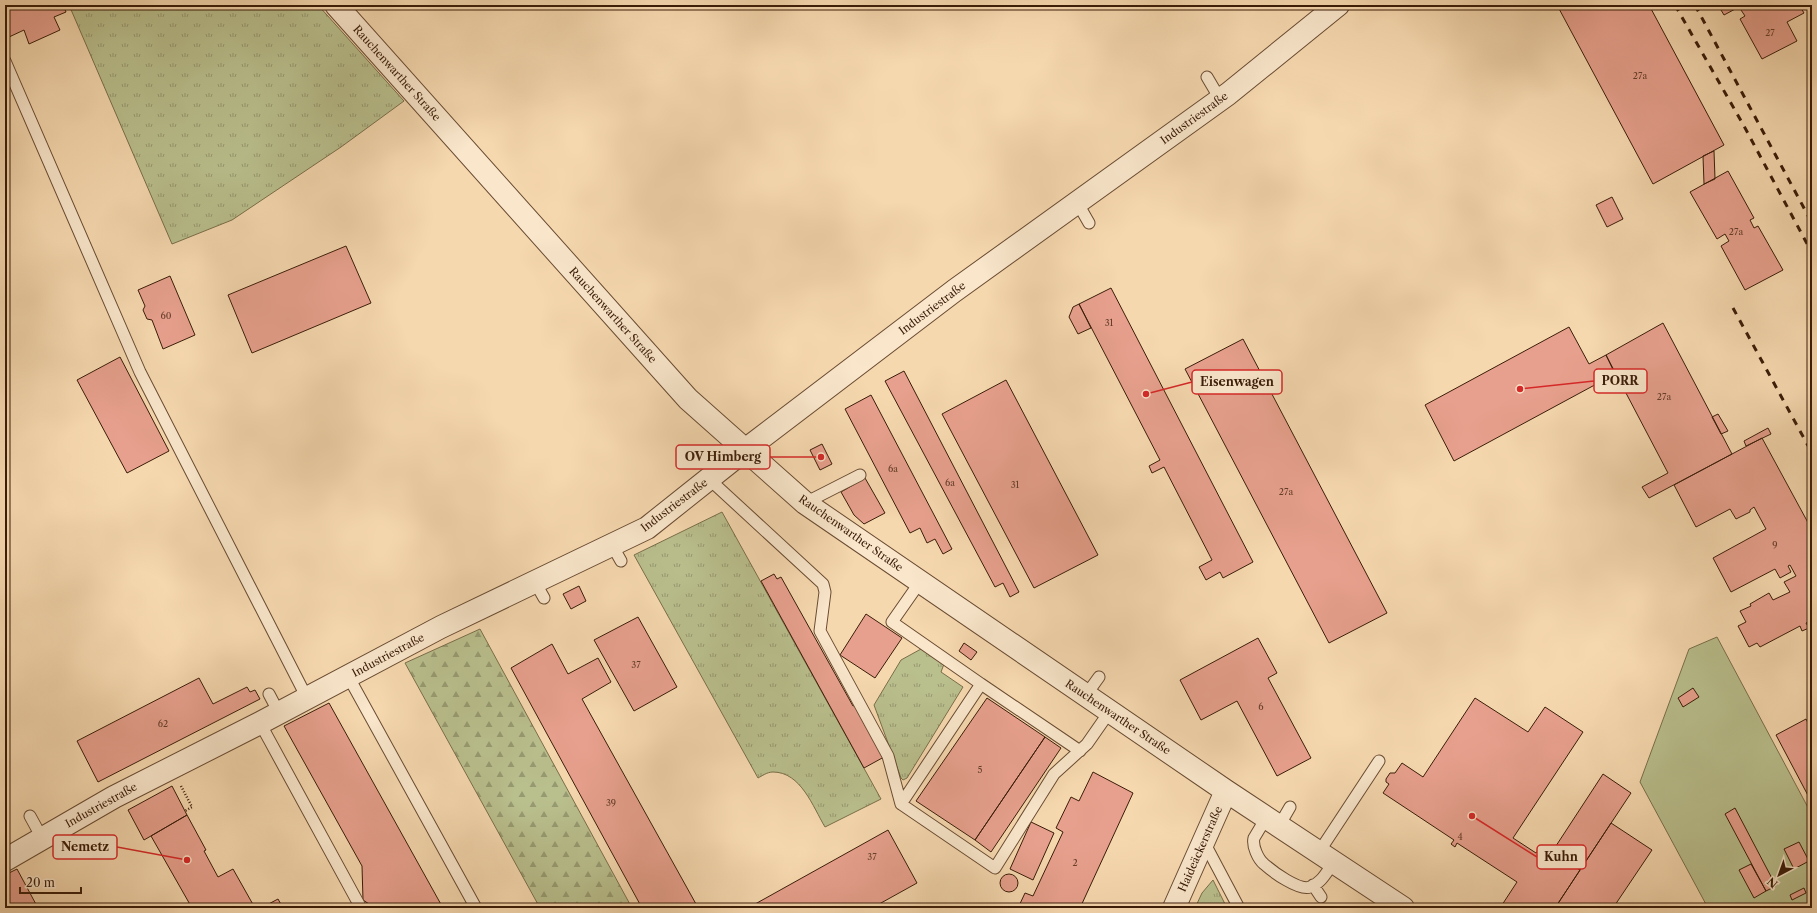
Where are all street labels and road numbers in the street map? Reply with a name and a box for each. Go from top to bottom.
street label: Rauchenwarther Straße [350,22,444,124]
street label: Industriestraße [1157,89,1231,147]
street label: Rauchenwarther Straße [566,264,660,366]
street label: Industriestraße [896,278,968,338]
street label: Industriestraße [638,475,710,535]
street label: Rauchenwarther Straße [796,492,906,574]
street label: Industriestraße [349,630,427,680]
street label: Rauchenwarther Straße [1063,676,1173,758]
street label: Industriestraße [63,779,139,831]
street label: Haideäckerstraße [1175,804,1225,894]

